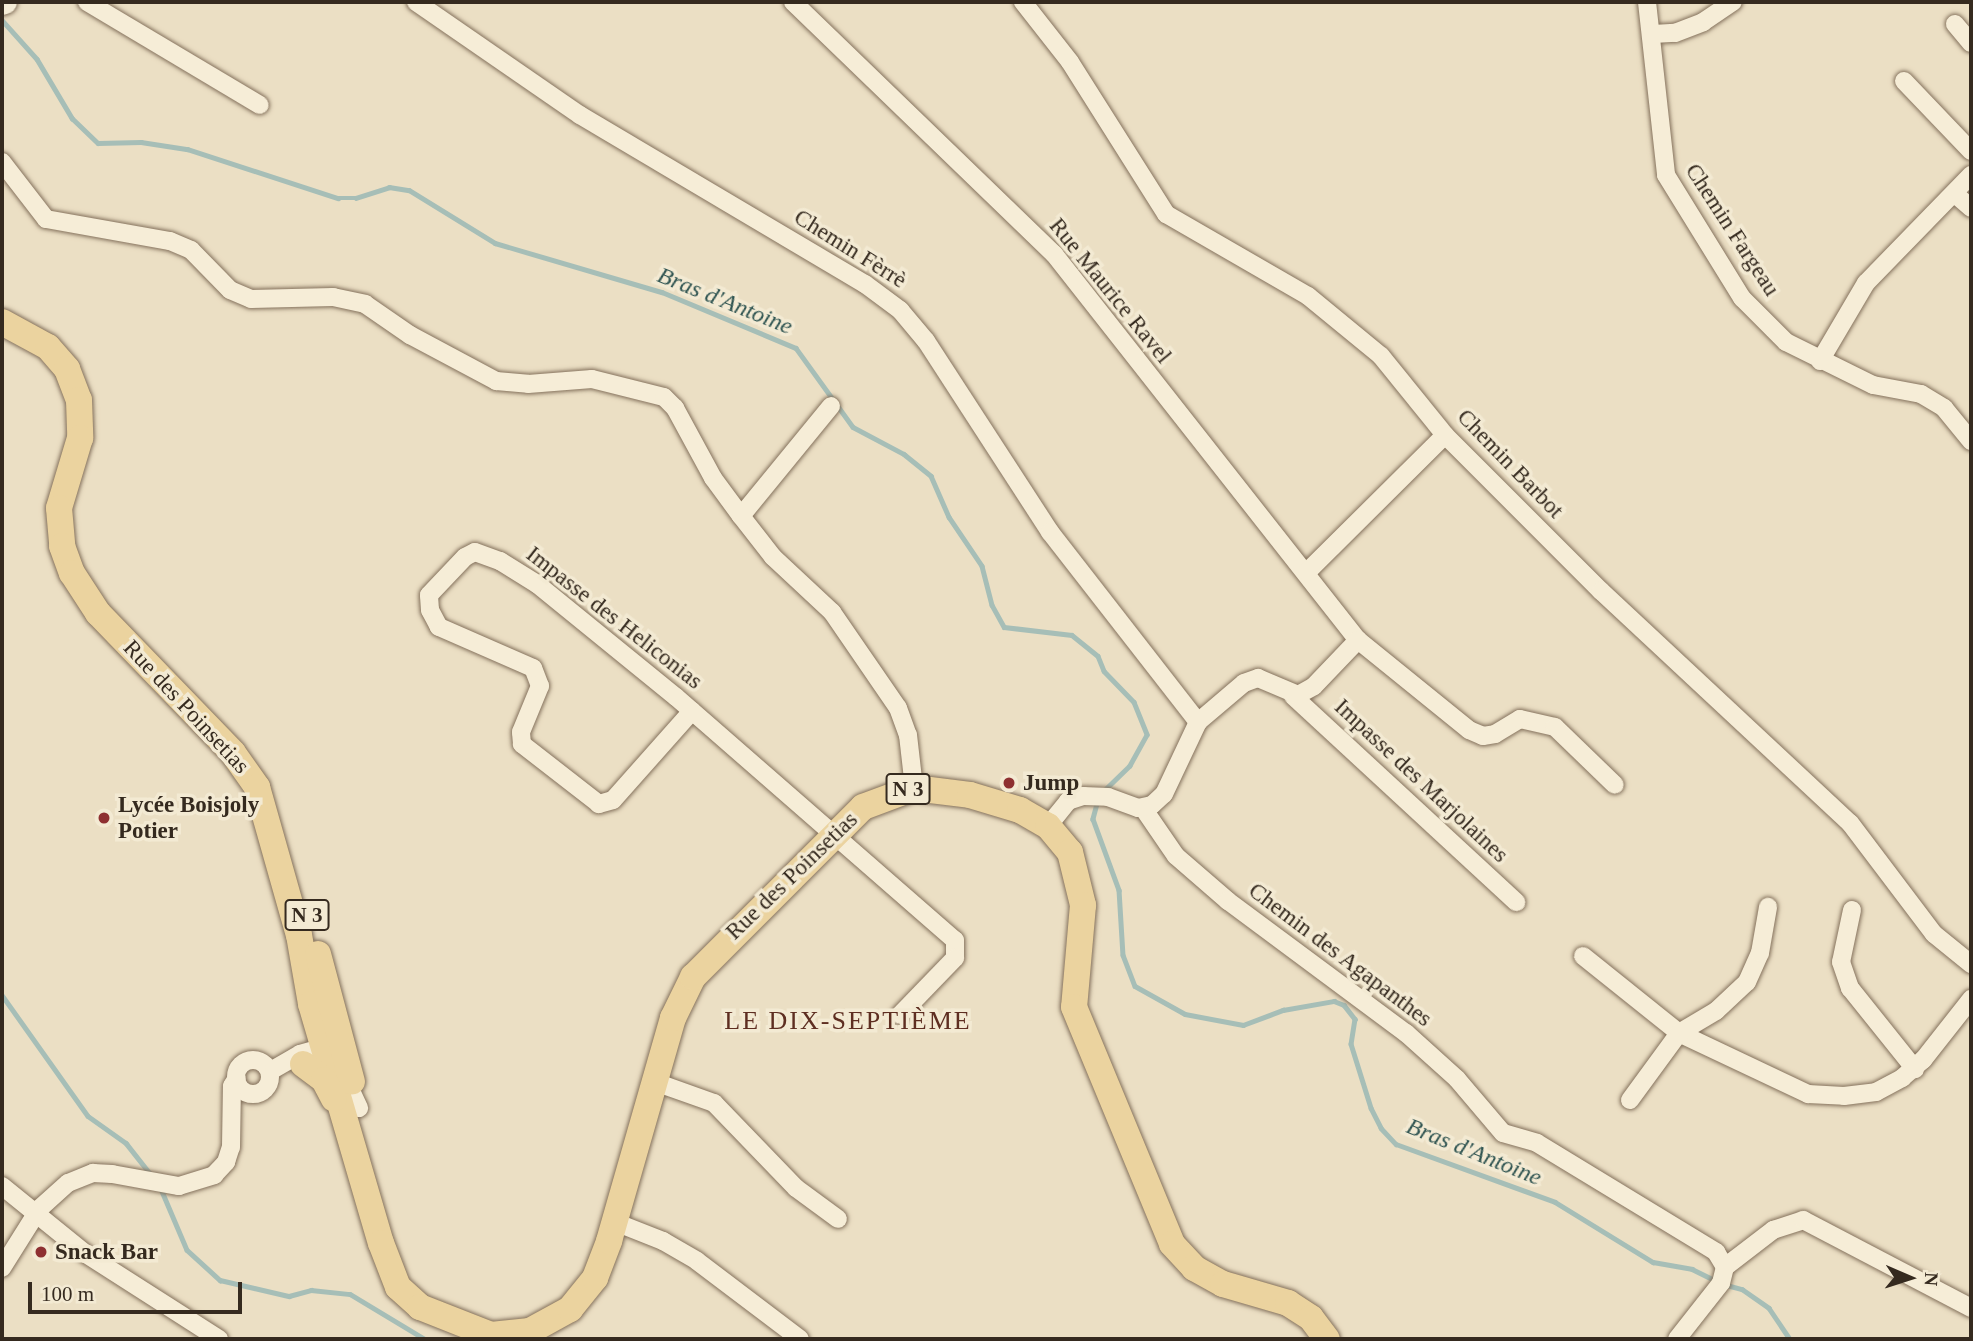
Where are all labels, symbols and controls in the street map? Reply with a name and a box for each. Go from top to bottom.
street label: Chemin Fargeau [1679,159,1785,301]
street label: Chemin Fèrrè [789,204,911,294]
street label: Rue Maurice Ravel [1043,213,1177,369]
water label: Bras d'Antoine [653,261,797,341]
street label: Chemin Barbot [1451,404,1569,524]
street label: Impasse des Heliconias [520,541,708,695]
street label: Rue des Poinsetias [117,635,255,779]
street label: Impasse des Marjolaines [1328,693,1514,869]
place label: Jump [1023,769,1079,797]
road number: N 3 [885,772,931,806]
marker: Jump [1001,775,1017,791]
place label: Lycée Boisjoly Potier [118,791,259,845]
street label: Rue des Poinsetias [720,806,864,946]
marker: Lycée Boisjoly Potier [96,810,112,826]
street label: Chemin des Agapanthes [1242,877,1438,1033]
road number: N 3 [284,898,330,932]
district label: LE DIX-SEPTIÈME [726,1005,970,1037]
water label: Bras d'Antoine [1402,1112,1546,1192]
place label: Snack Bar [55,1238,158,1266]
north arrow [1875,1243,1945,1313]
marker: Snack Bar [33,1244,49,1260]
scale bar [32,1268,245,1312]
text: N [1921,1272,1942,1287]
text: 100 m [41,1282,94,1306]

